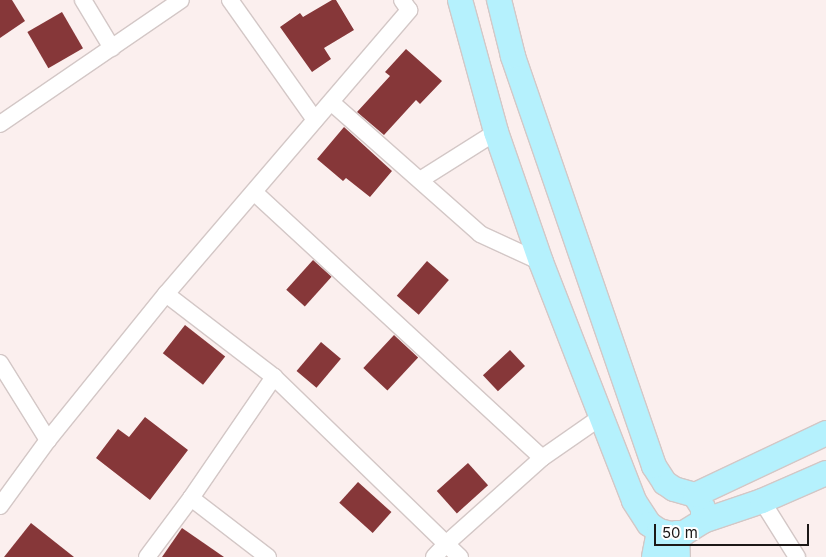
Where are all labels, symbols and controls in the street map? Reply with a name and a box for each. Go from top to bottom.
scale bar [656,514,811,546]
text: 50 m [662,523,698,542]

